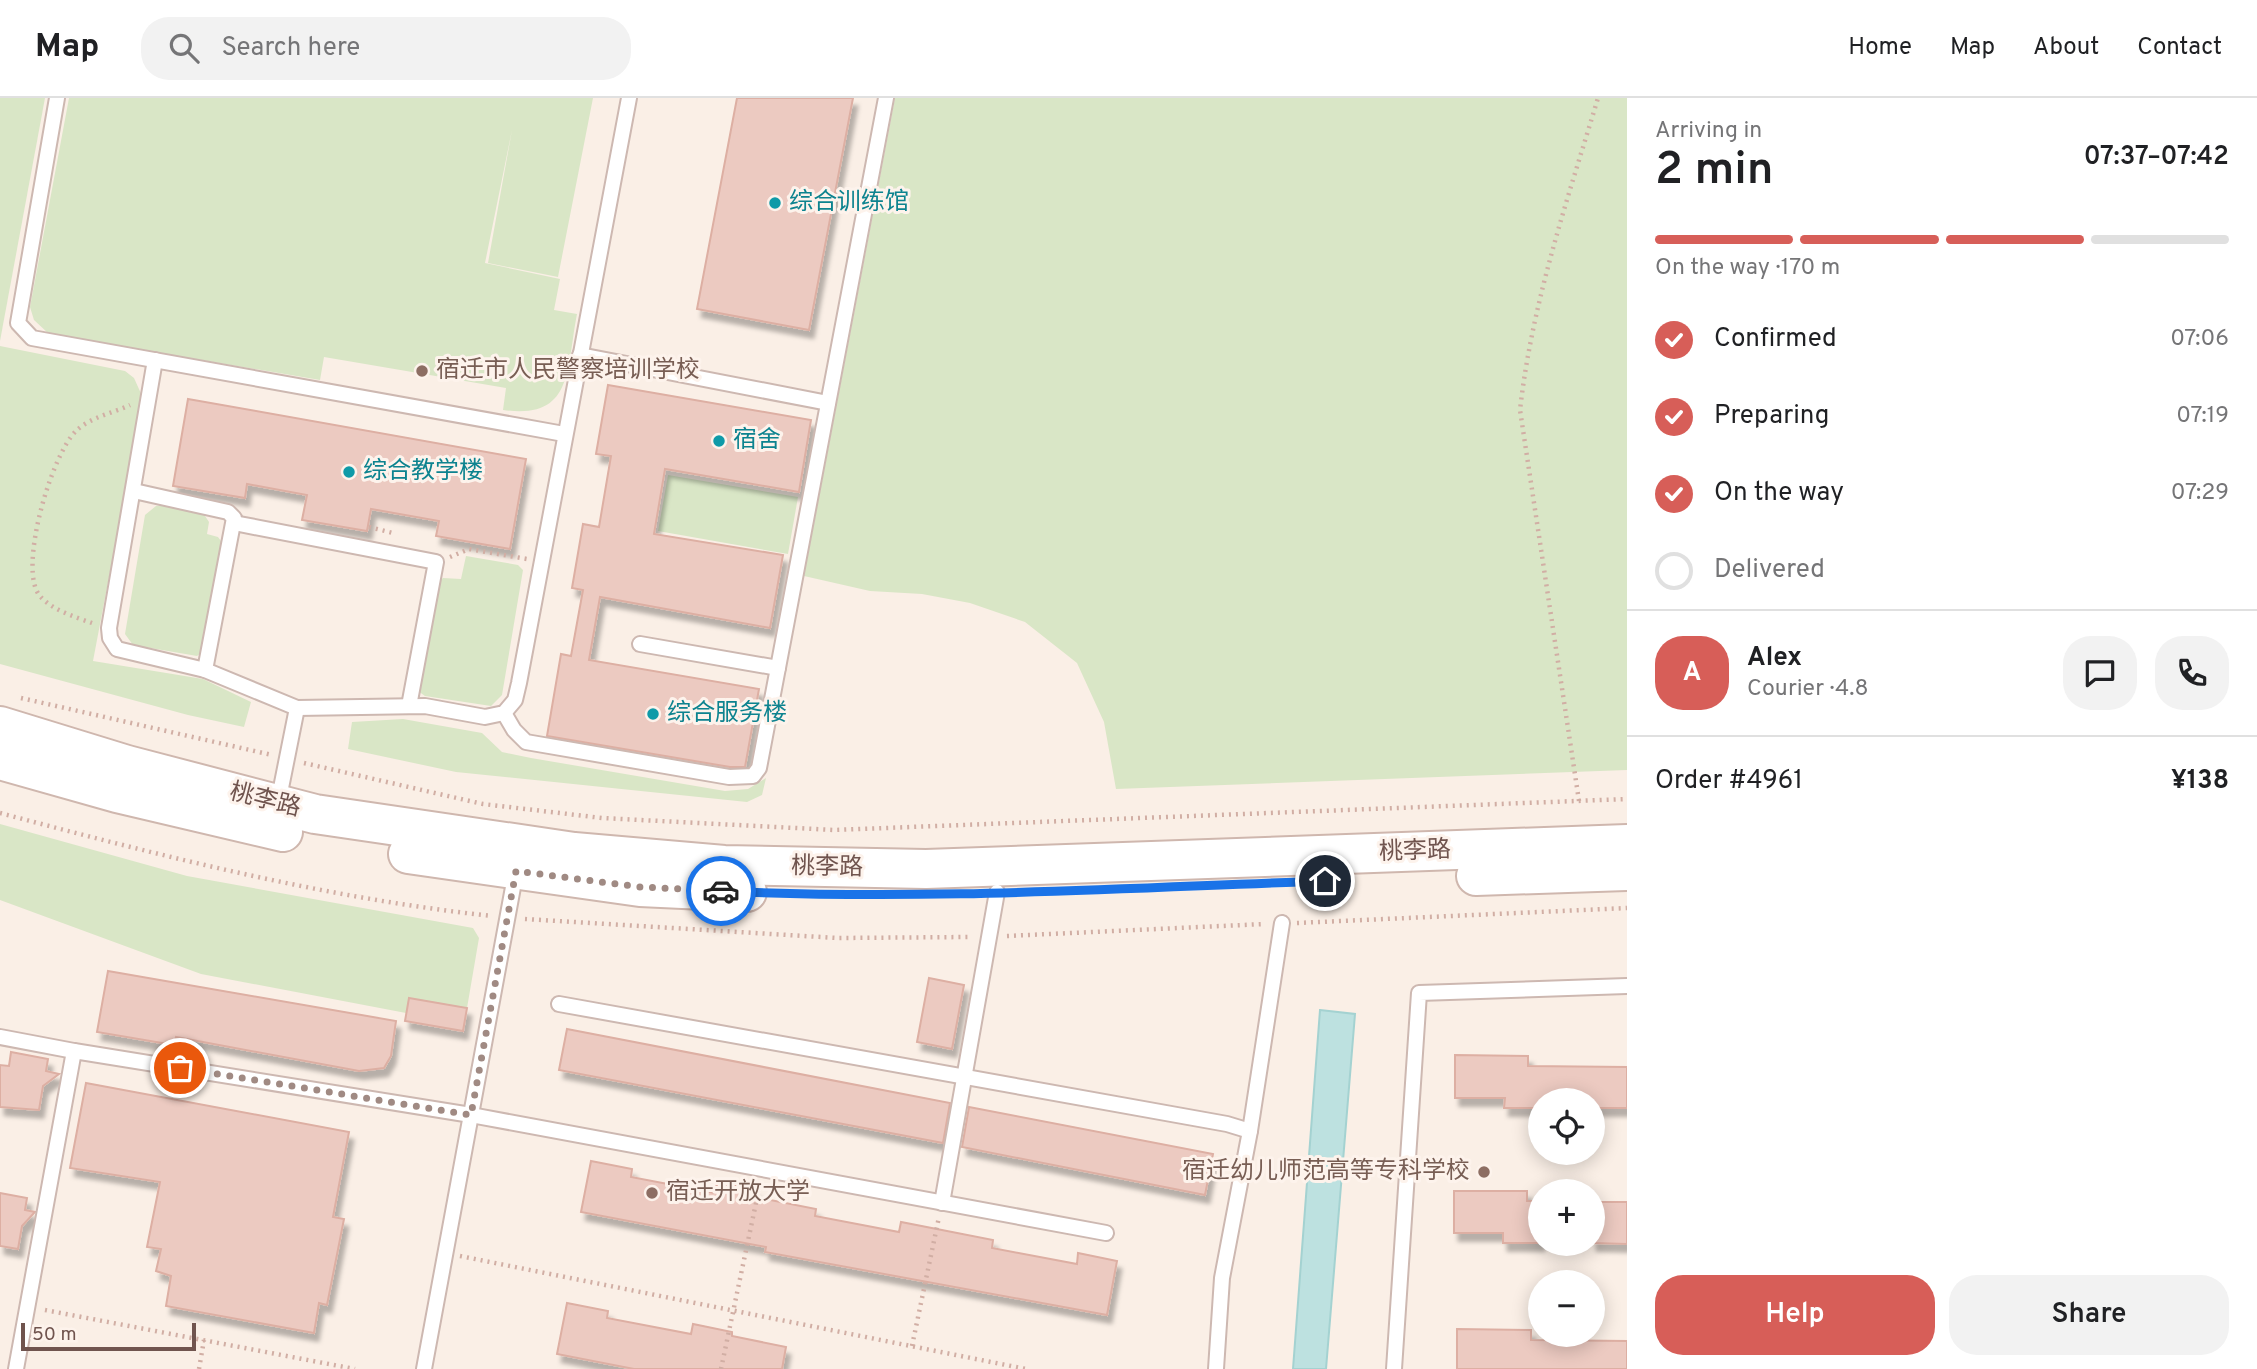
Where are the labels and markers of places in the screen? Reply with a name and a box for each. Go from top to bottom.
place label: 综合训练馆 [789,188,909,218]
marker: 综合训练馆 [767,195,783,211]
place label: 宿迁市人民警察培训学校 [436,356,700,386]
marker: 宿迁市人民警察培训学校 [414,363,430,379]
place label: 宿舍 [733,426,781,456]
marker: 宿舍 [711,433,727,449]
place label: 综合教学楼 [363,457,483,487]
marker: 综合教学楼 [341,464,357,480]
place label: 综合服务楼 [667,699,787,729]
marker: 综合服务楼 [645,706,661,722]
pin [1295,851,1355,911]
pin [150,1038,210,1098]
place label: 宿迁幼儿师范高等专科学校 [1182,1157,1470,1187]
marker: 宿迁幼儿师范高等专科学校 [1476,1164,1492,1180]
place label: 宿迁开放大学 [666,1178,810,1208]
marker: 宿迁开放大学 [644,1185,660,1201]

